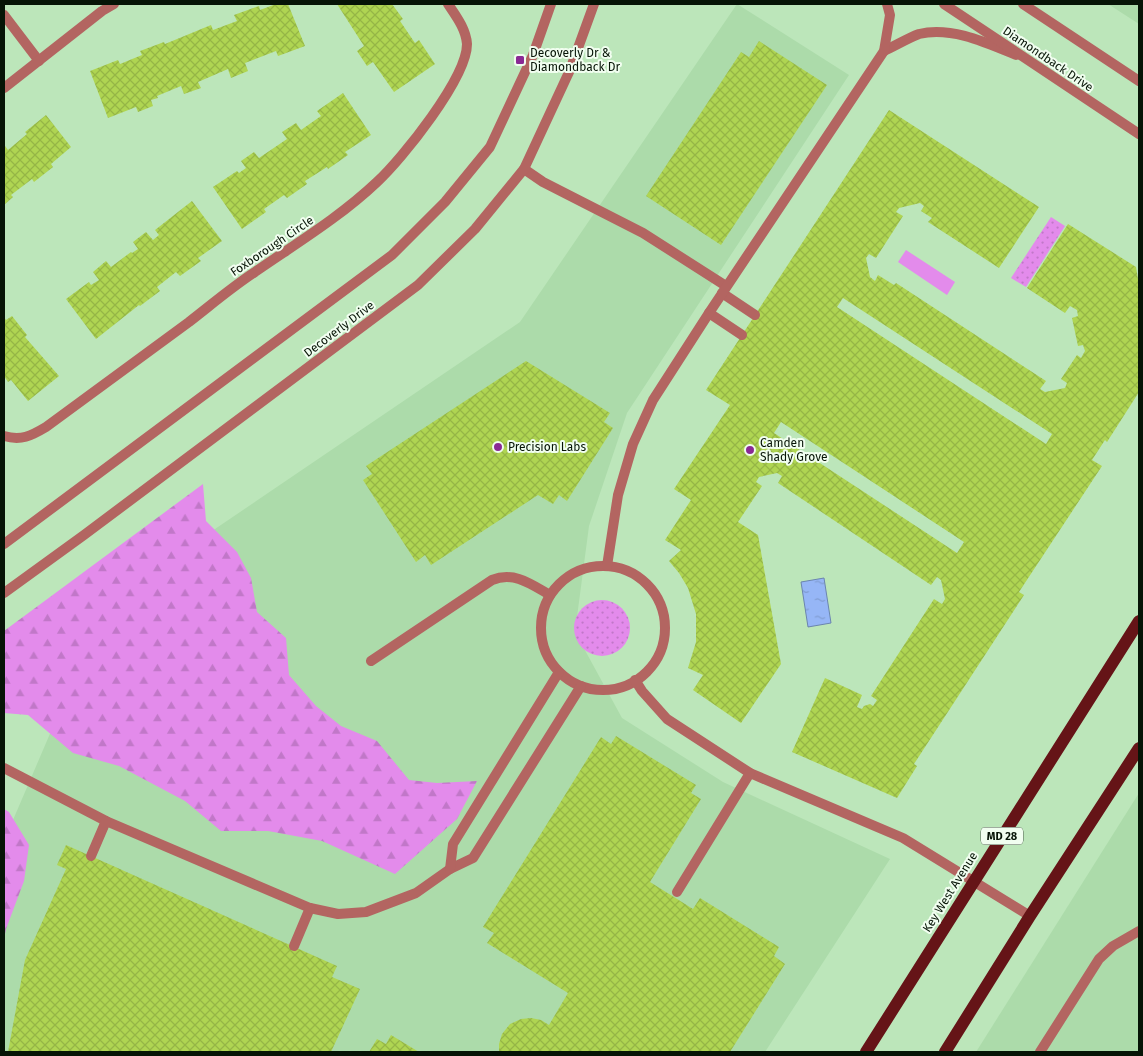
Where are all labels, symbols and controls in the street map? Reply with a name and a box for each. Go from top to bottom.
street label: Diamondback Drive [1000,24,1096,94]
place label: Decoverly Dr & Diamondback Dr [530,46,620,74]
marker: Decoverly Dr & Diamondback Dr [514,54,526,66]
street label: Foxborough Circle [228,213,316,279]
street label: Decoverly Drive [301,298,377,360]
place label: Camden Shady Grove [760,436,828,464]
place label: Precision Labs [508,440,586,454]
marker: Precision Labs [492,441,504,453]
marker: Camden Shady Grove [744,444,756,456]
road number: MD 28 [981,828,1023,844]
street label: Key West Avenue [920,849,980,935]

